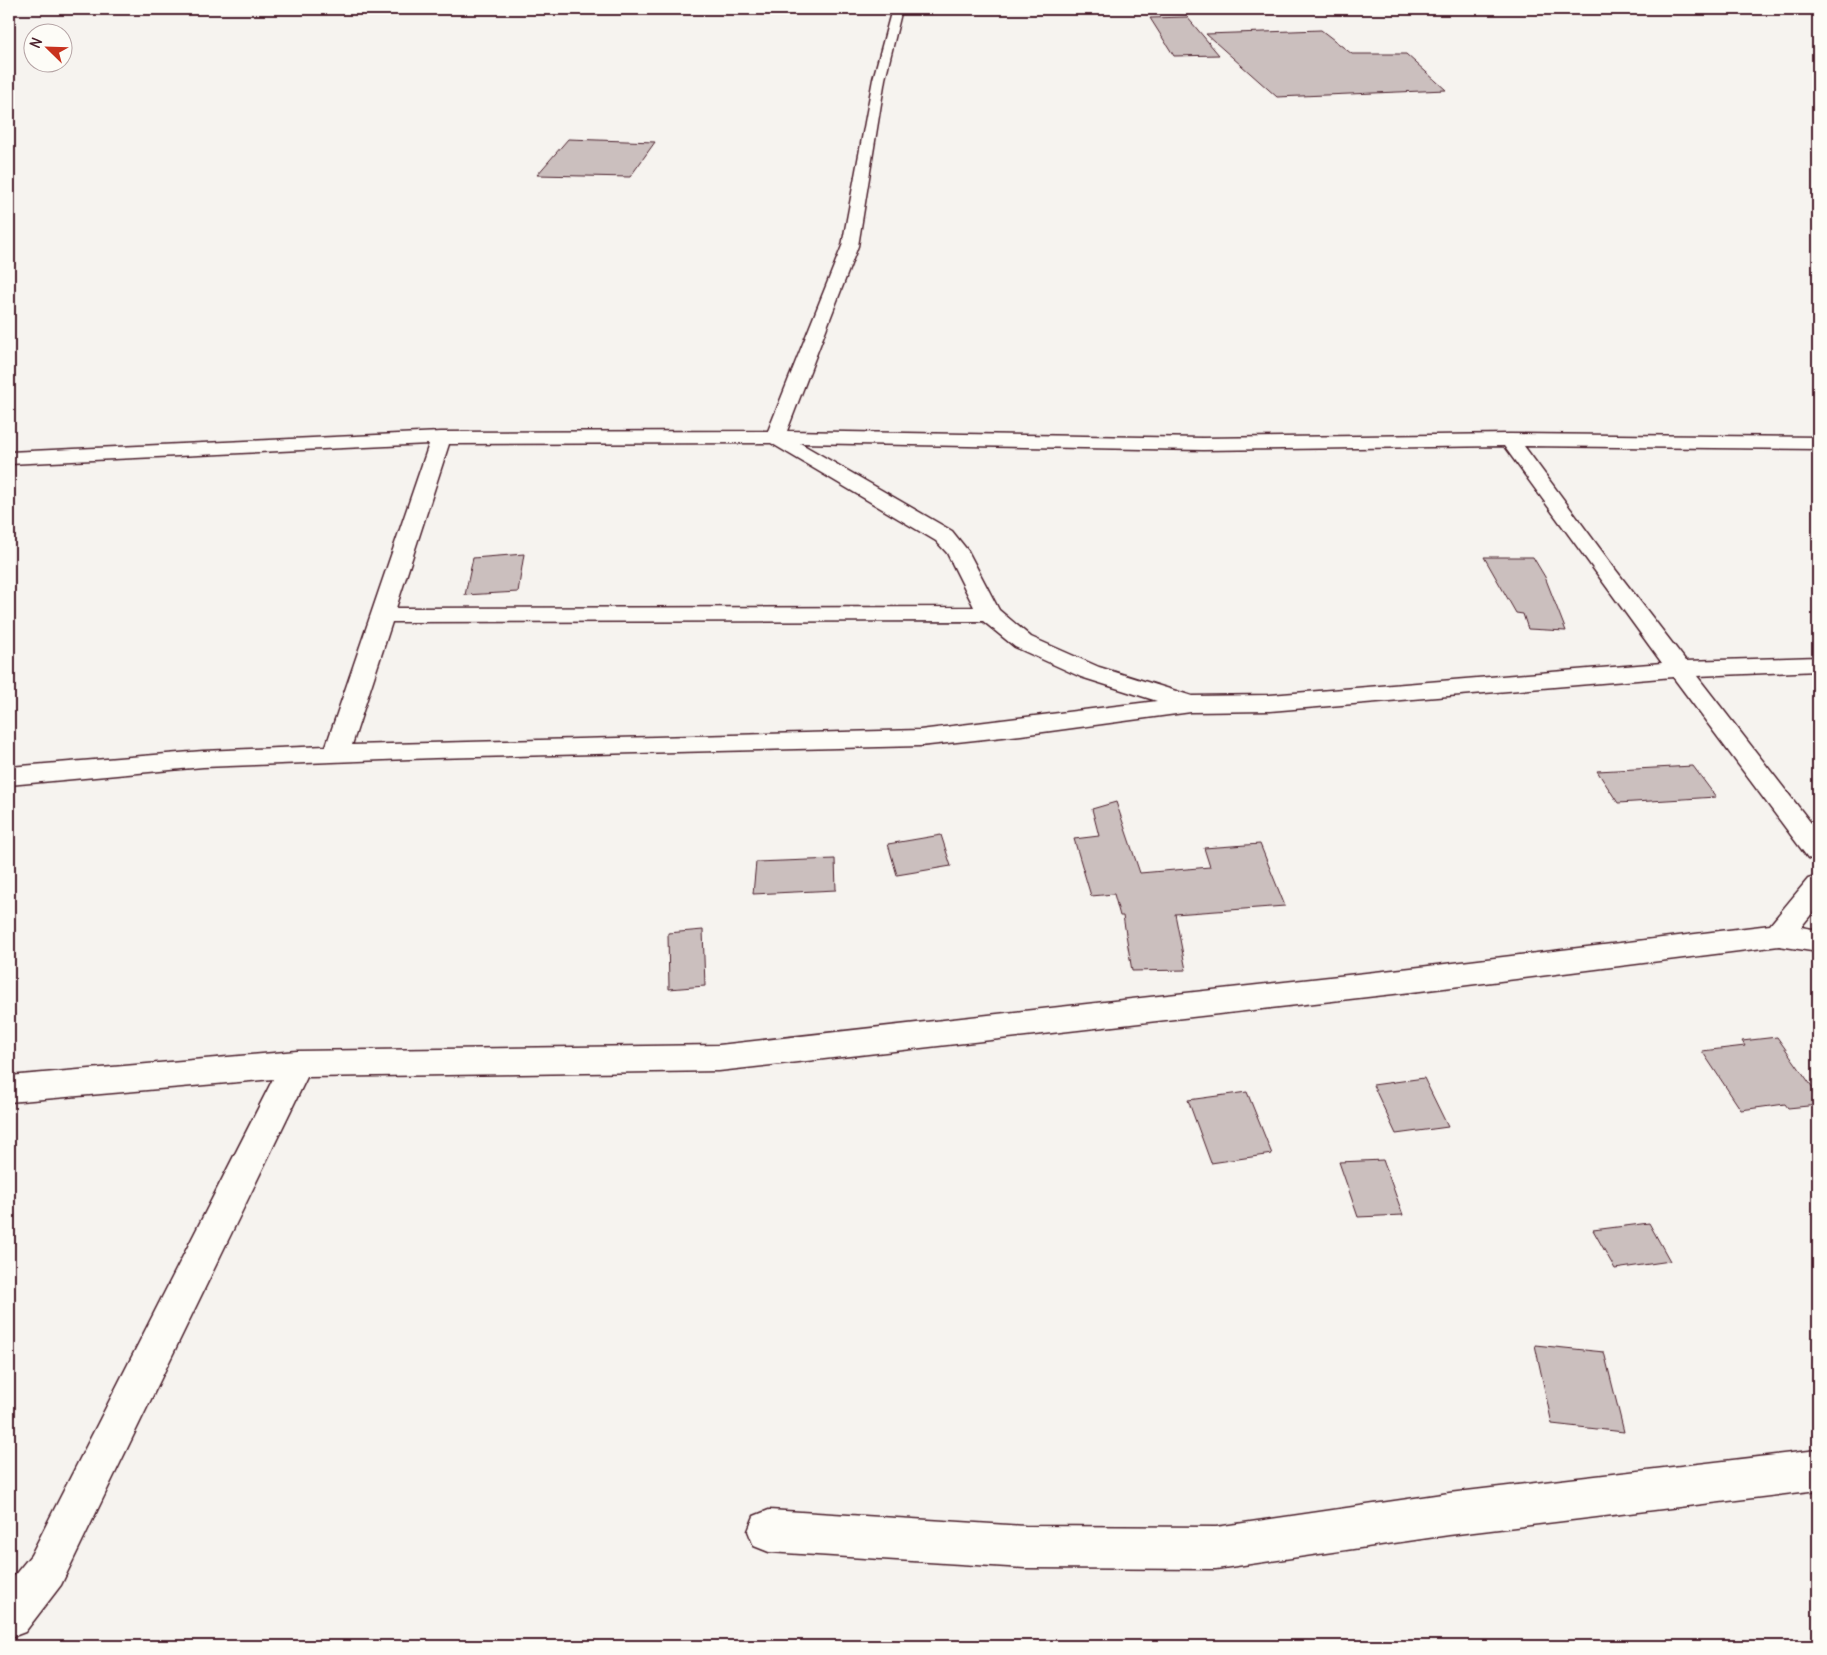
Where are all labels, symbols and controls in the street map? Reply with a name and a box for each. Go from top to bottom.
north arrow [22,22,72,72]
text: N [26,35,46,51]

